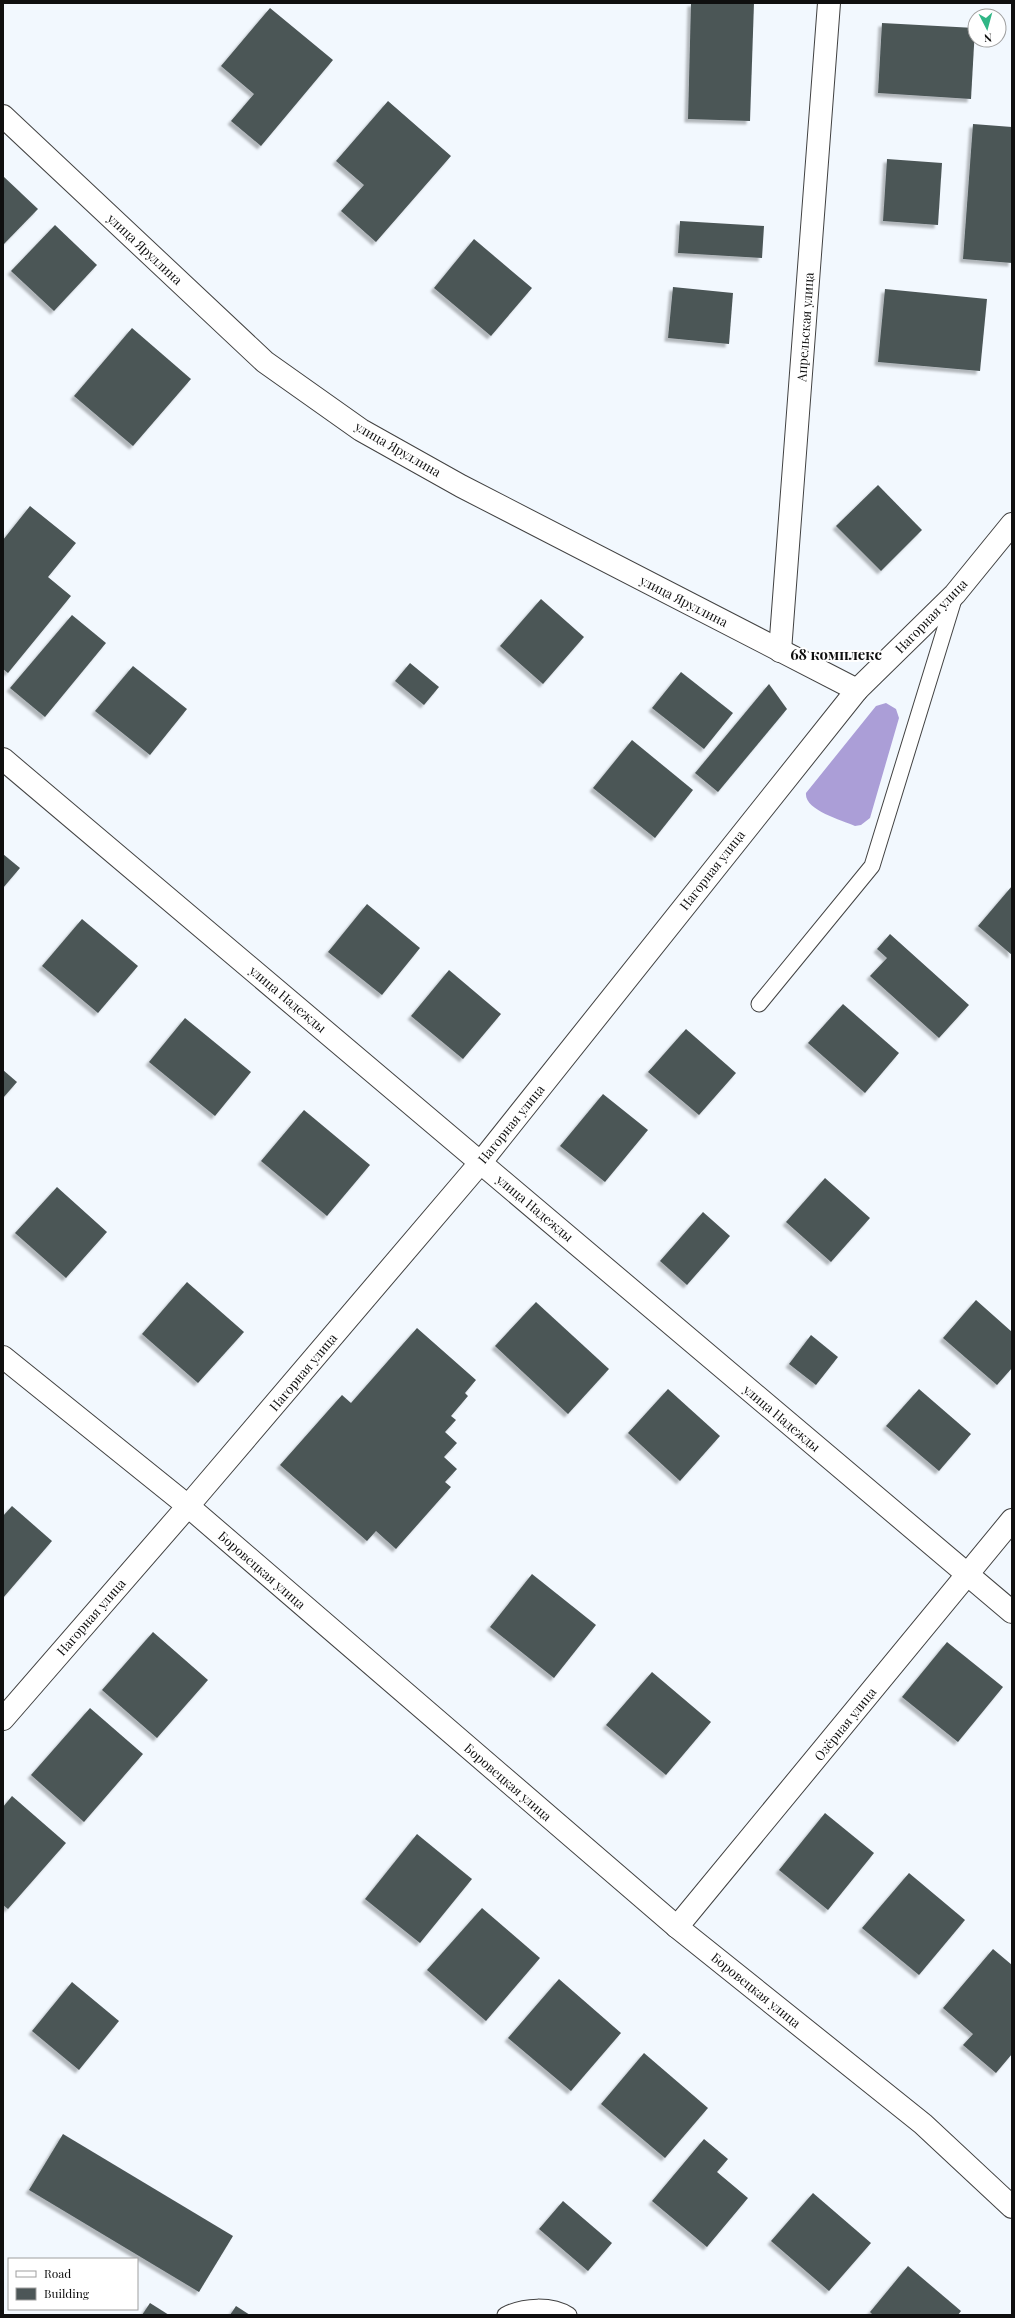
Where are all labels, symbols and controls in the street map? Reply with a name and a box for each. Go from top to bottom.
north arrow [967,8,1007,48]
text: N [983,31,993,46]
street label: улица Яруллина [104,209,187,288]
street label: Апрельская улица [792,271,817,383]
street label: улица Яруллина [351,417,445,480]
street label: улица Яруллина [637,571,732,630]
street label: Нагорная улица [891,575,971,656]
district label: 68 комплекс [790,644,882,664]
street label: Нагорная улица [675,826,748,913]
street label: улица Надежды [246,961,330,1036]
street label: Нагорная улица [474,1080,548,1167]
street label: улица Надежды [493,1170,577,1245]
street label: Нагорная улица [265,1329,341,1414]
street label: улица Надежды [740,1380,824,1455]
street label: Боровецкая улица [215,1527,310,1613]
street label: Нагорная улица [52,1574,129,1659]
street label: Озёрная улица [810,1683,880,1764]
street label: Боровецкая улица [461,1739,556,1825]
street label: Боровецкая улица [708,1948,805,2031]
legend [8,2258,138,2310]
text: Road [44,2265,71,2281]
text: Building [44,2285,90,2301]

